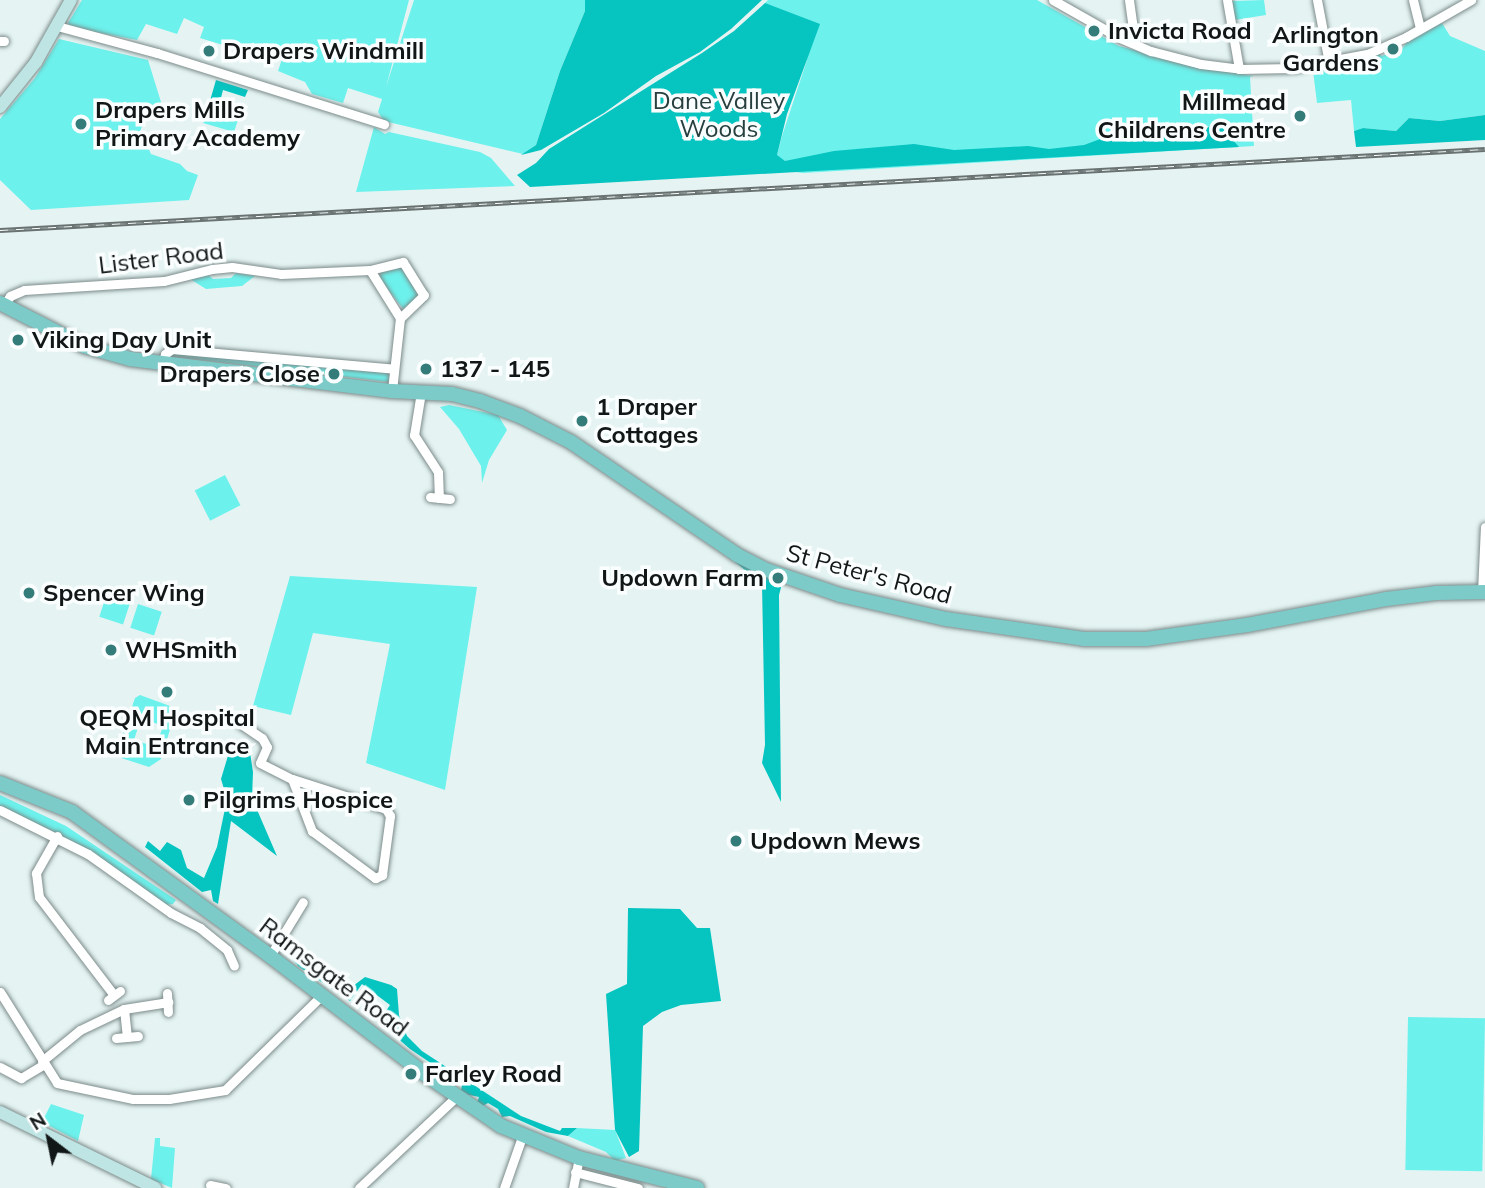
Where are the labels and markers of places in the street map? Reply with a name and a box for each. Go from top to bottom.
place label: Invicta Road [1108,17,1252,45]
place label: Arlington Gardens [1272,21,1379,77]
marker: Invicta Road [1086,23,1102,39]
place label: Drapers Windmill [223,37,424,65]
marker: Arlington Gardens [1385,41,1401,57]
marker: Drapers Windmill [201,43,217,59]
place label: Millmead Childrens Centre [1098,88,1286,144]
place label: Drapers Mills Primary Academy [95,96,300,152]
marker: Millmead Childrens Centre [1292,108,1308,124]
marker: Drapers Mills Primary Academy [73,116,89,132]
place label: Viking Day Unit [32,326,211,354]
marker: Viking Day Unit [10,332,26,348]
place label: 137 - 145 [440,355,550,383]
place label: Drapers Close [159,360,320,388]
marker: 137 - 145 [418,361,434,377]
marker: Drapers Close [326,366,342,382]
place label: 1 Draper Cottages [596,393,698,449]
marker: 1 Draper Cottages [574,413,590,429]
place label: Updown Farm [601,564,764,592]
marker: Updown Farm [770,570,786,586]
place label: Spencer Wing [43,579,205,607]
marker: Spencer Wing [21,585,37,601]
place label: WHSmith [125,636,237,664]
marker: WHSmith [103,642,119,658]
marker: QEQM Hospital Main Entrance [159,684,175,700]
place label: QEQM Hospital Main Entrance [79,704,255,760]
place label: Pilgrims Hospice [203,786,393,814]
marker: Pilgrims Hospice [181,792,197,808]
place label: Updown Mews [750,827,921,855]
marker: Updown Mews [728,833,744,849]
place label: Farley Road [425,1060,562,1088]
marker: Farley Road [403,1066,419,1082]

